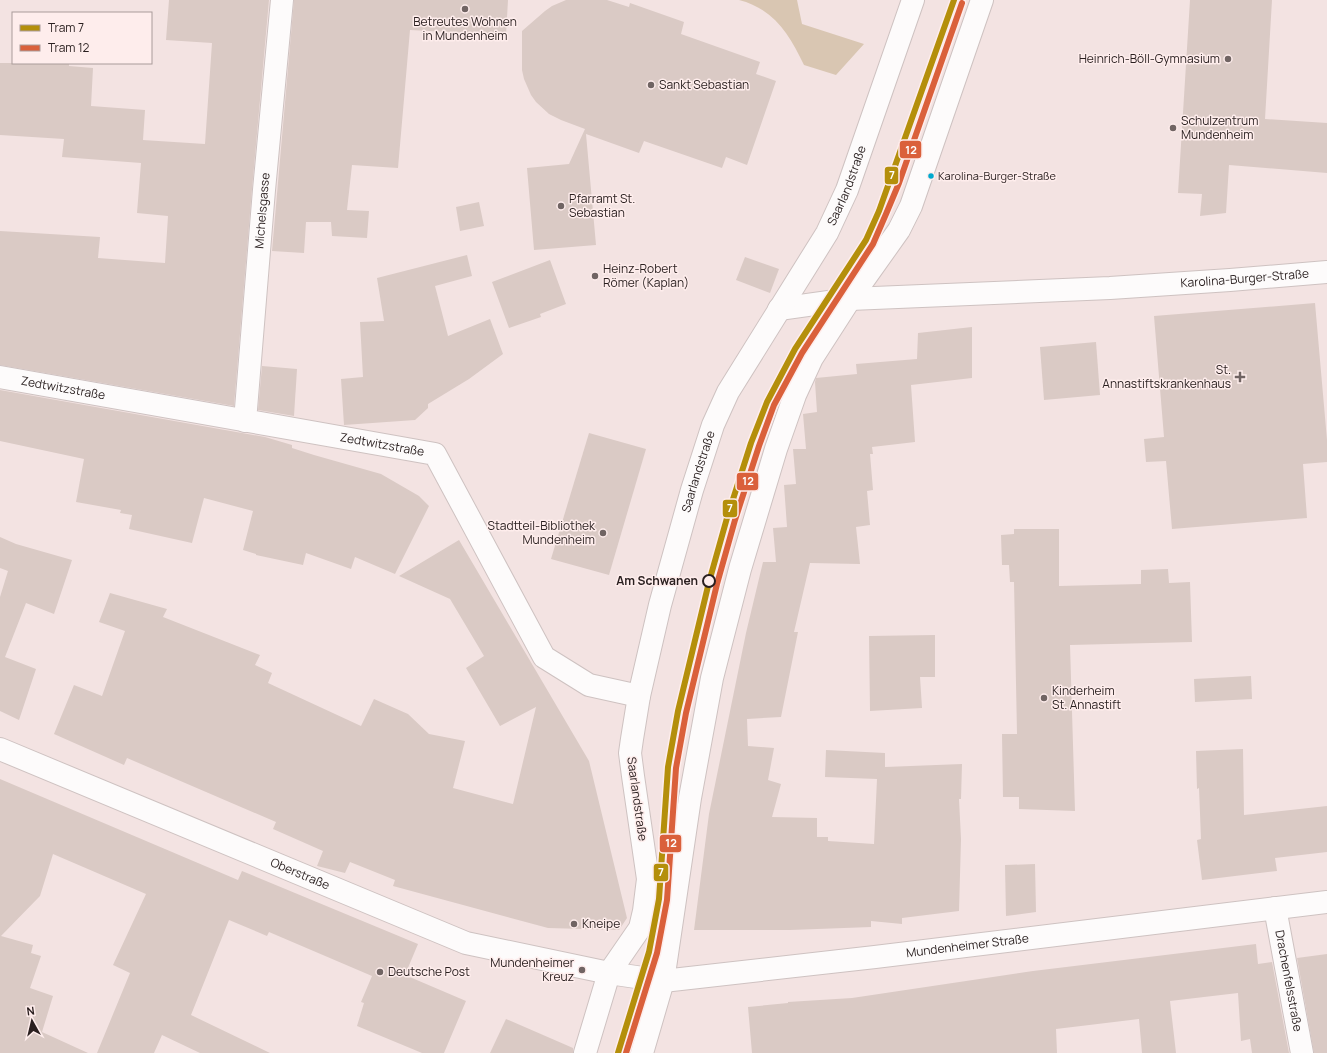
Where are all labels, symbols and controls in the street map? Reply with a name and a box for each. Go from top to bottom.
marker: Betreutes Wohnen in Mundenheim [460,4,470,14]
legend [12,12,152,64]
place label: Betreutes Wohnen in Mundenheim [413,13,517,44]
text: Tram 7 [48,19,84,36]
text: Tram 12 [48,39,90,56]
place label: Heinrich-Böll-Gymnasium [1079,50,1220,67]
marker: Heinrich-Böll-Gymnasium [1223,54,1233,64]
place label: Sankt Sebastian [659,76,749,93]
marker: Sankt Sebastian [646,80,656,90]
place label: Schulzentrum Mundenheim [1181,112,1258,143]
marker: Schulzentrum Mundenheim [1168,123,1178,133]
line badge: 12 [899,140,922,159]
text: 12 [905,142,917,157]
street label: Saarlandstraße [823,143,870,228]
line badge: 7 [884,166,899,185]
text: 7 [889,167,895,182]
place label: Karolina-Burger-Straße [938,168,1057,183]
marker: Karolina-Burger-Straße [926,171,936,181]
street label: Michelsgasse [250,172,274,249]
place label: Pfarramt St. Sebastian [569,190,635,221]
marker: Pfarramt St. Sebastian [556,201,566,211]
place label: Heinz-Robert Römer (Kaplan) [603,260,689,291]
street label: Karolina-Burger-Straße [1180,265,1310,291]
marker: Heinz-Robert Römer (Kaplan) [590,271,600,281]
place label: St. Annastiftskrankenhaus [1102,361,1231,392]
marker: St. Annastiftskrankenhaus [1234,371,1246,383]
street label: Zedtwitzstraße [19,372,107,403]
street label: Zedtwitzstraße [339,428,426,460]
street label: Saarlandstraße [677,428,719,514]
line badge: 12 [736,472,759,491]
text: 12 [742,473,754,488]
line badge: 7 [722,499,738,518]
text: 7 [727,500,733,515]
place label: Stadtteil-Bibliothek Mundenheim [488,517,596,548]
marker: Stadtteil-Bibliothek Mundenheim [598,528,608,538]
place label: Am Schwanen [616,572,698,589]
marker: Am Schwanen [702,574,716,588]
place label: Kinderheim St. Annastift [1052,682,1121,713]
marker: Kinderheim St. Annastift [1039,693,1049,703]
street label: Saarlandstraße [623,756,652,842]
line badge: 12 [659,834,682,853]
text: 12 [665,835,677,850]
street label: Oberstraße [268,853,333,893]
line badge: 7 [653,863,669,882]
text: 7 [658,864,664,879]
place label: Kneipe [582,915,620,932]
marker: Kneipe [569,919,579,929]
street label: Mundenheimer Straße [905,929,1030,961]
street label: Drachenfelsstraße [1271,929,1307,1033]
place label: Mundenheimer Kreuz [490,954,575,985]
place label: Deutsche Post [388,963,470,980]
marker: Mundenheimer Kreuz [577,965,587,975]
marker: Deutsche Post [375,967,385,977]
north arrow [12,1001,52,1041]
text: N [26,1003,36,1019]

